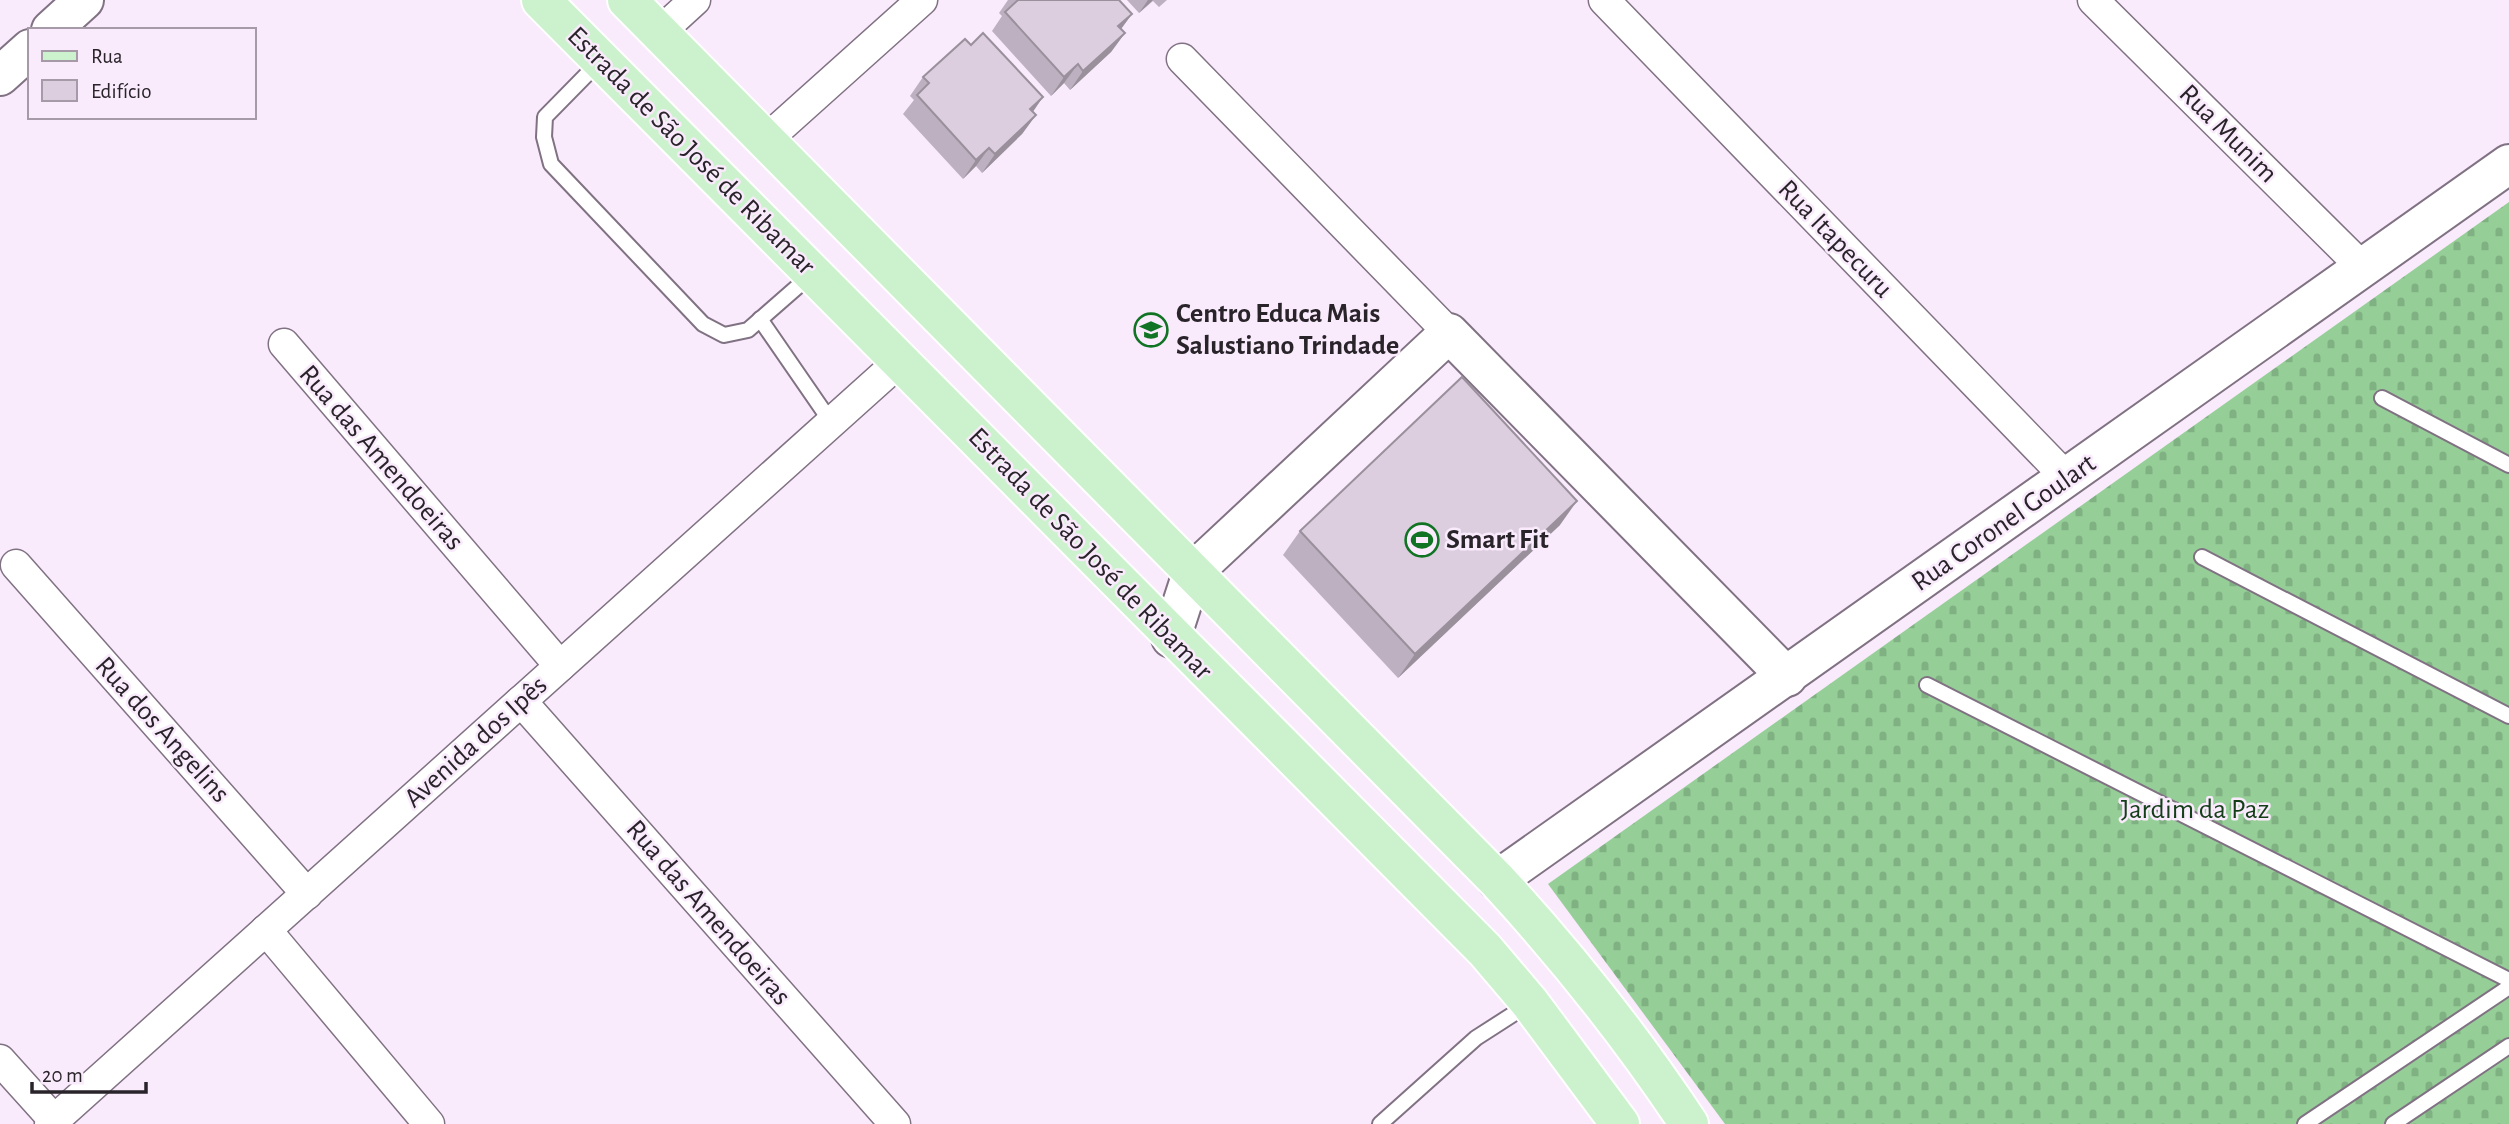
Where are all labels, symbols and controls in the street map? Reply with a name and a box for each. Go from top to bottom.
street label: Estrada de São José de Ribamar [562,22,820,280]
legend [28,28,256,119]
text: Rua [91,46,123,67]
street label: Rua Munim [2174,80,2282,188]
text: Edifício [91,81,151,102]
street label: Rua Itapecuru [1772,175,1898,303]
place label: Centro Educa Mais Salustiano Trindade [1176,300,1399,360]
school or university icon: Centro Educa Mais Salustiano Trindade [1132,311,1170,349]
street label: Rua das Amendoeiras [293,360,469,556]
street label: Estrada de São José de Ribamar [963,423,1217,685]
street label: Rua Coronel Goulart [1907,449,2101,597]
sports icon: Smart Fit [1403,521,1441,559]
place label: Smart Fit [1446,526,1549,554]
street label: Rua dos Angelins [90,652,234,808]
street label: Avenida dos Ipês [399,671,553,813]
park label: Jardim da Paz [2121,796,2269,824]
street label: Rua das Amendoeiras [620,815,796,1011]
scale bar [32,1050,145,1094]
text: 20 m [42,1065,83,1086]

